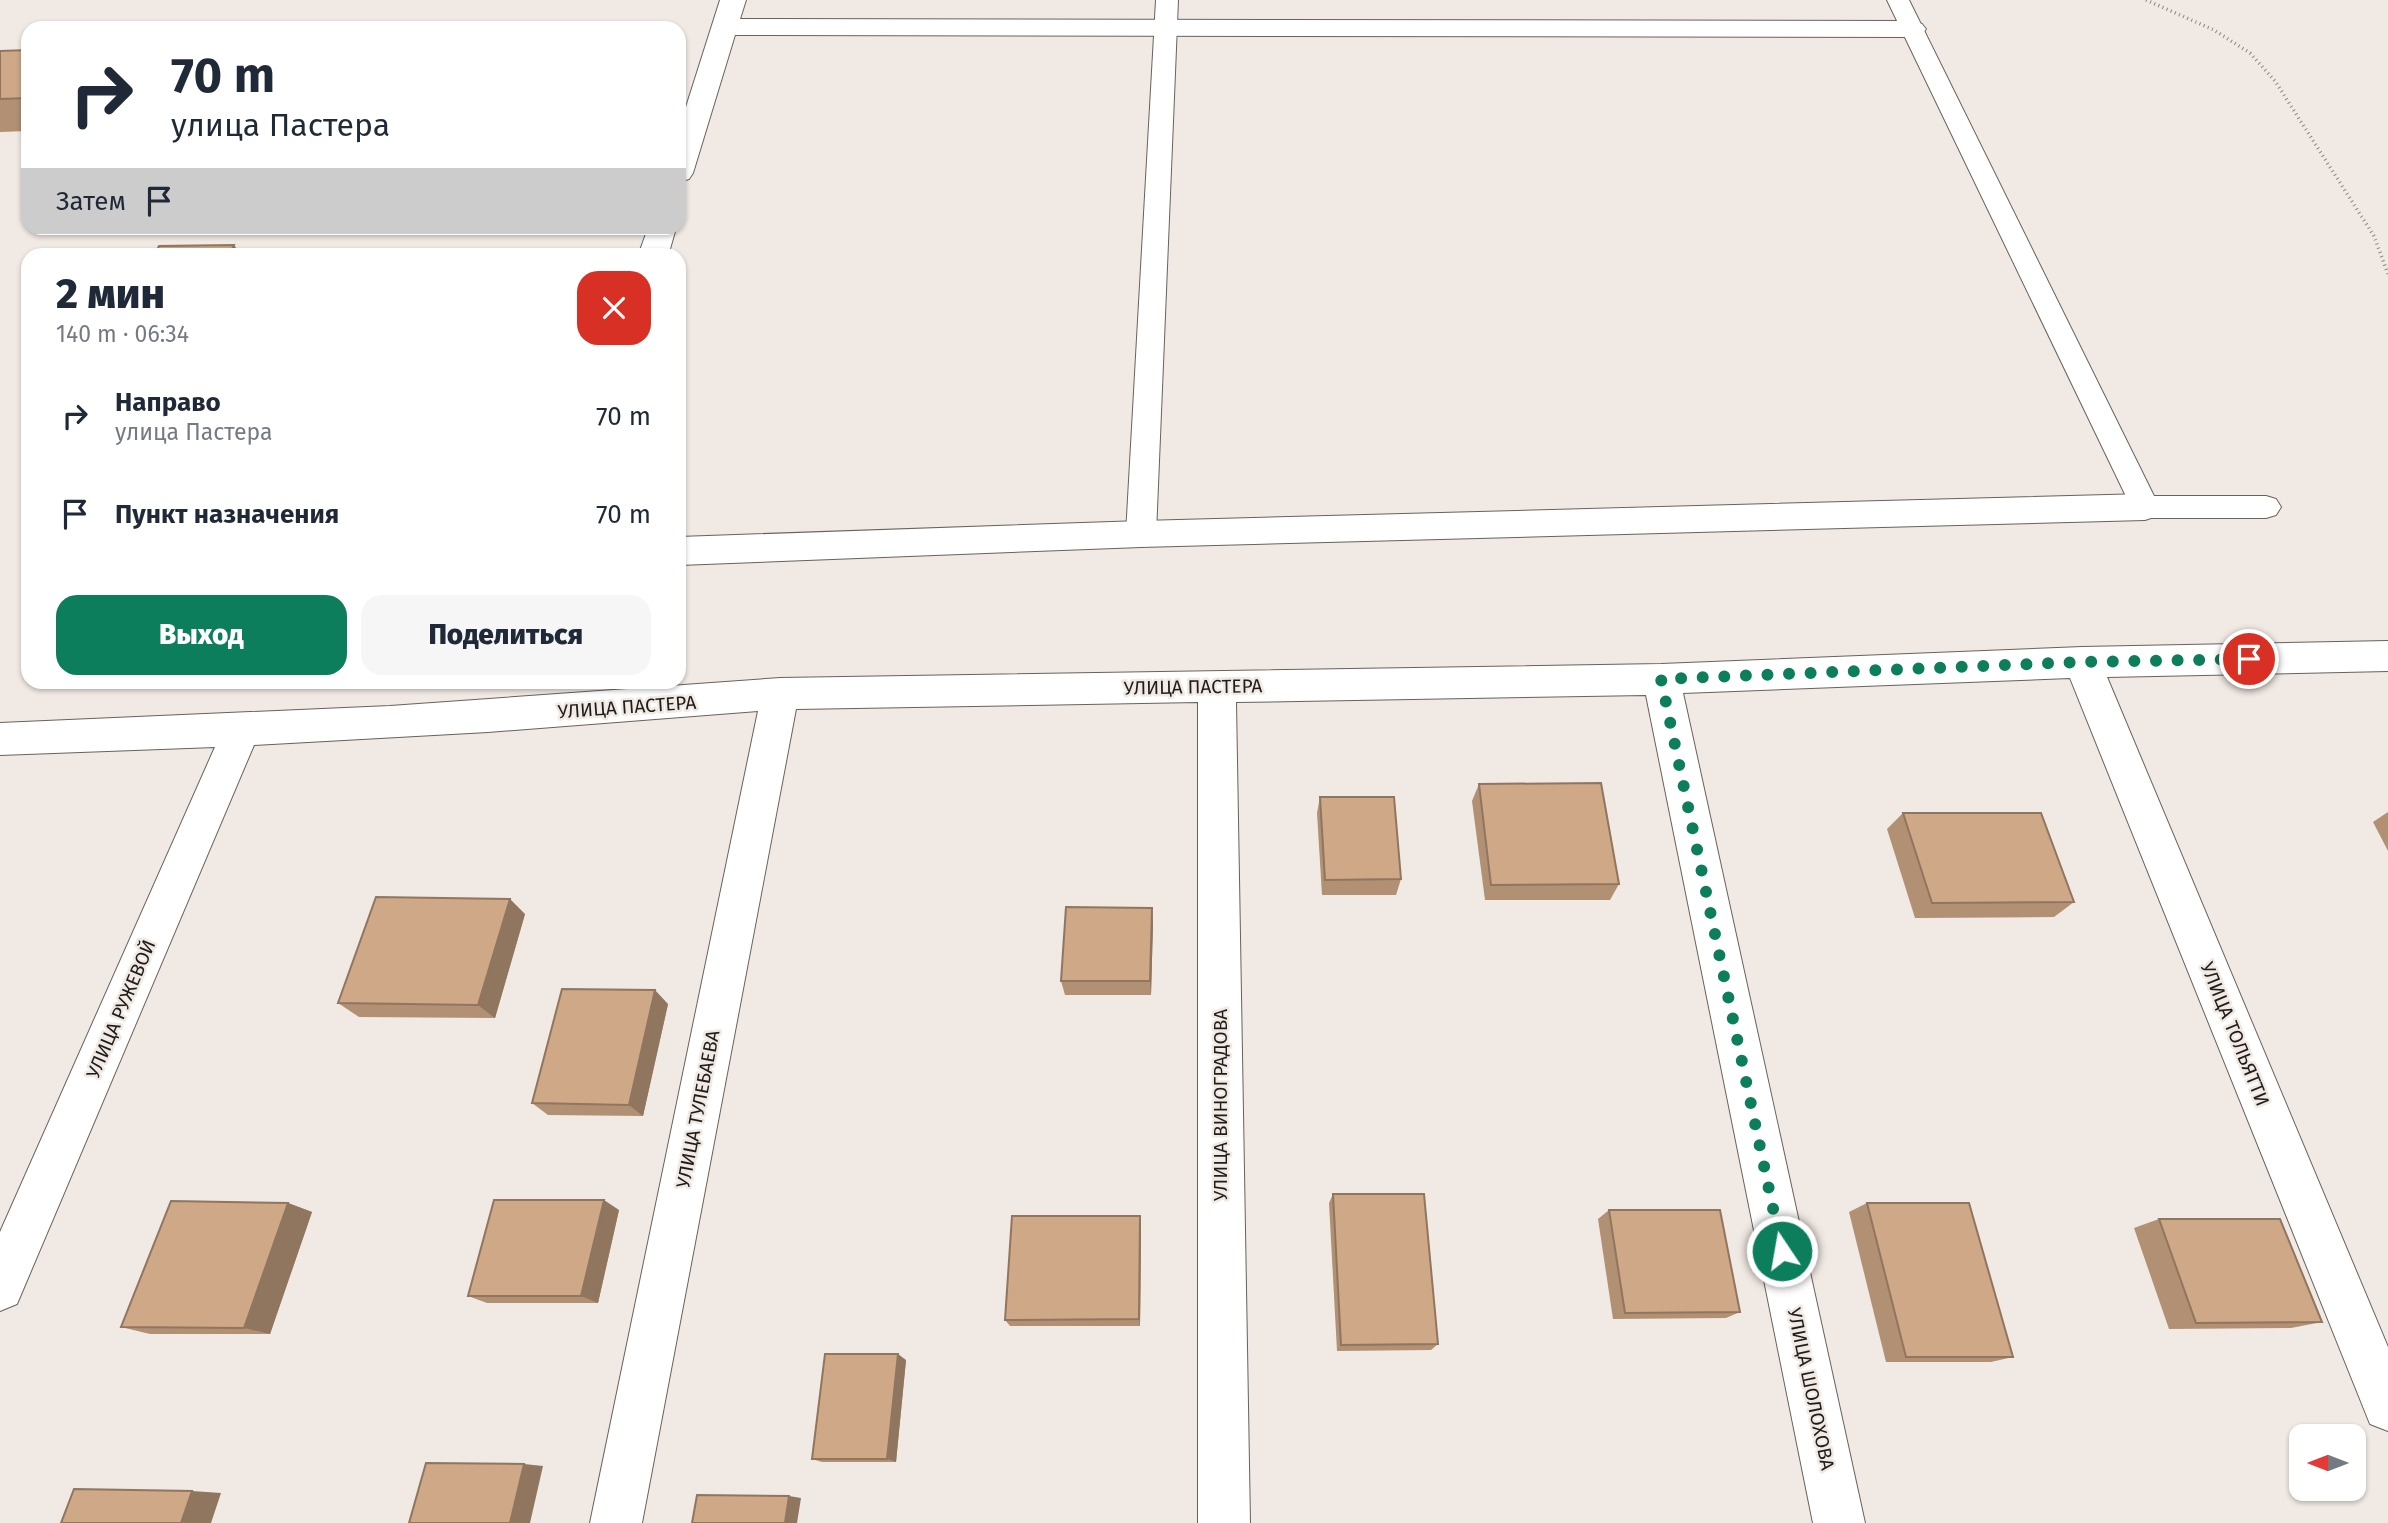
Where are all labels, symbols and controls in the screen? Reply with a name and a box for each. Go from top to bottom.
text: 70 m [171,46,275,105]
icon: right [56,49,147,140]
text: улица Пастера [171,106,390,144]
icon: arrive [140,182,178,220]
text: Затем [56,186,126,217]
text: 2 мин [56,269,165,319]
button: close [577,271,651,345]
text: 140 m · 06:34 [56,320,189,348]
text: Направо [115,387,221,418]
icon: right [56,397,94,435]
text: 70 m [596,401,651,432]
text: улица Пастера [115,418,272,446]
icon: arrive [56,495,94,533]
text: Пункт назначения [115,499,339,530]
text: 70 m [596,499,651,530]
button: Выход [56,595,347,675]
button: Поделиться [361,595,651,675]
pin [2219,629,2279,689]
icon: arrive [2230,640,2268,678]
street label: УЛИЦА ПАСТЕРА [1123,674,1263,700]
street label: УЛИЦА ПАСТЕРА [557,691,697,723]
street label: УЛИЦА РУЖЕВОЙ [81,936,161,1082]
street label: УЛИЦА ТОЛЬЯТТИ [2196,959,2274,1109]
street label: УЛИЦА ВИНОГРАДОВА [1209,1009,1232,1201]
street label: УЛИЦА ТУЛЕБАЕВА [671,1028,725,1190]
position arrow [1745,1214,1819,1288]
street label: УЛИЦА ШОЛОХОВА [1783,1306,1839,1472]
north arrow [2289,1424,2366,1502]
map controls [2289,1424,2366,1501]

